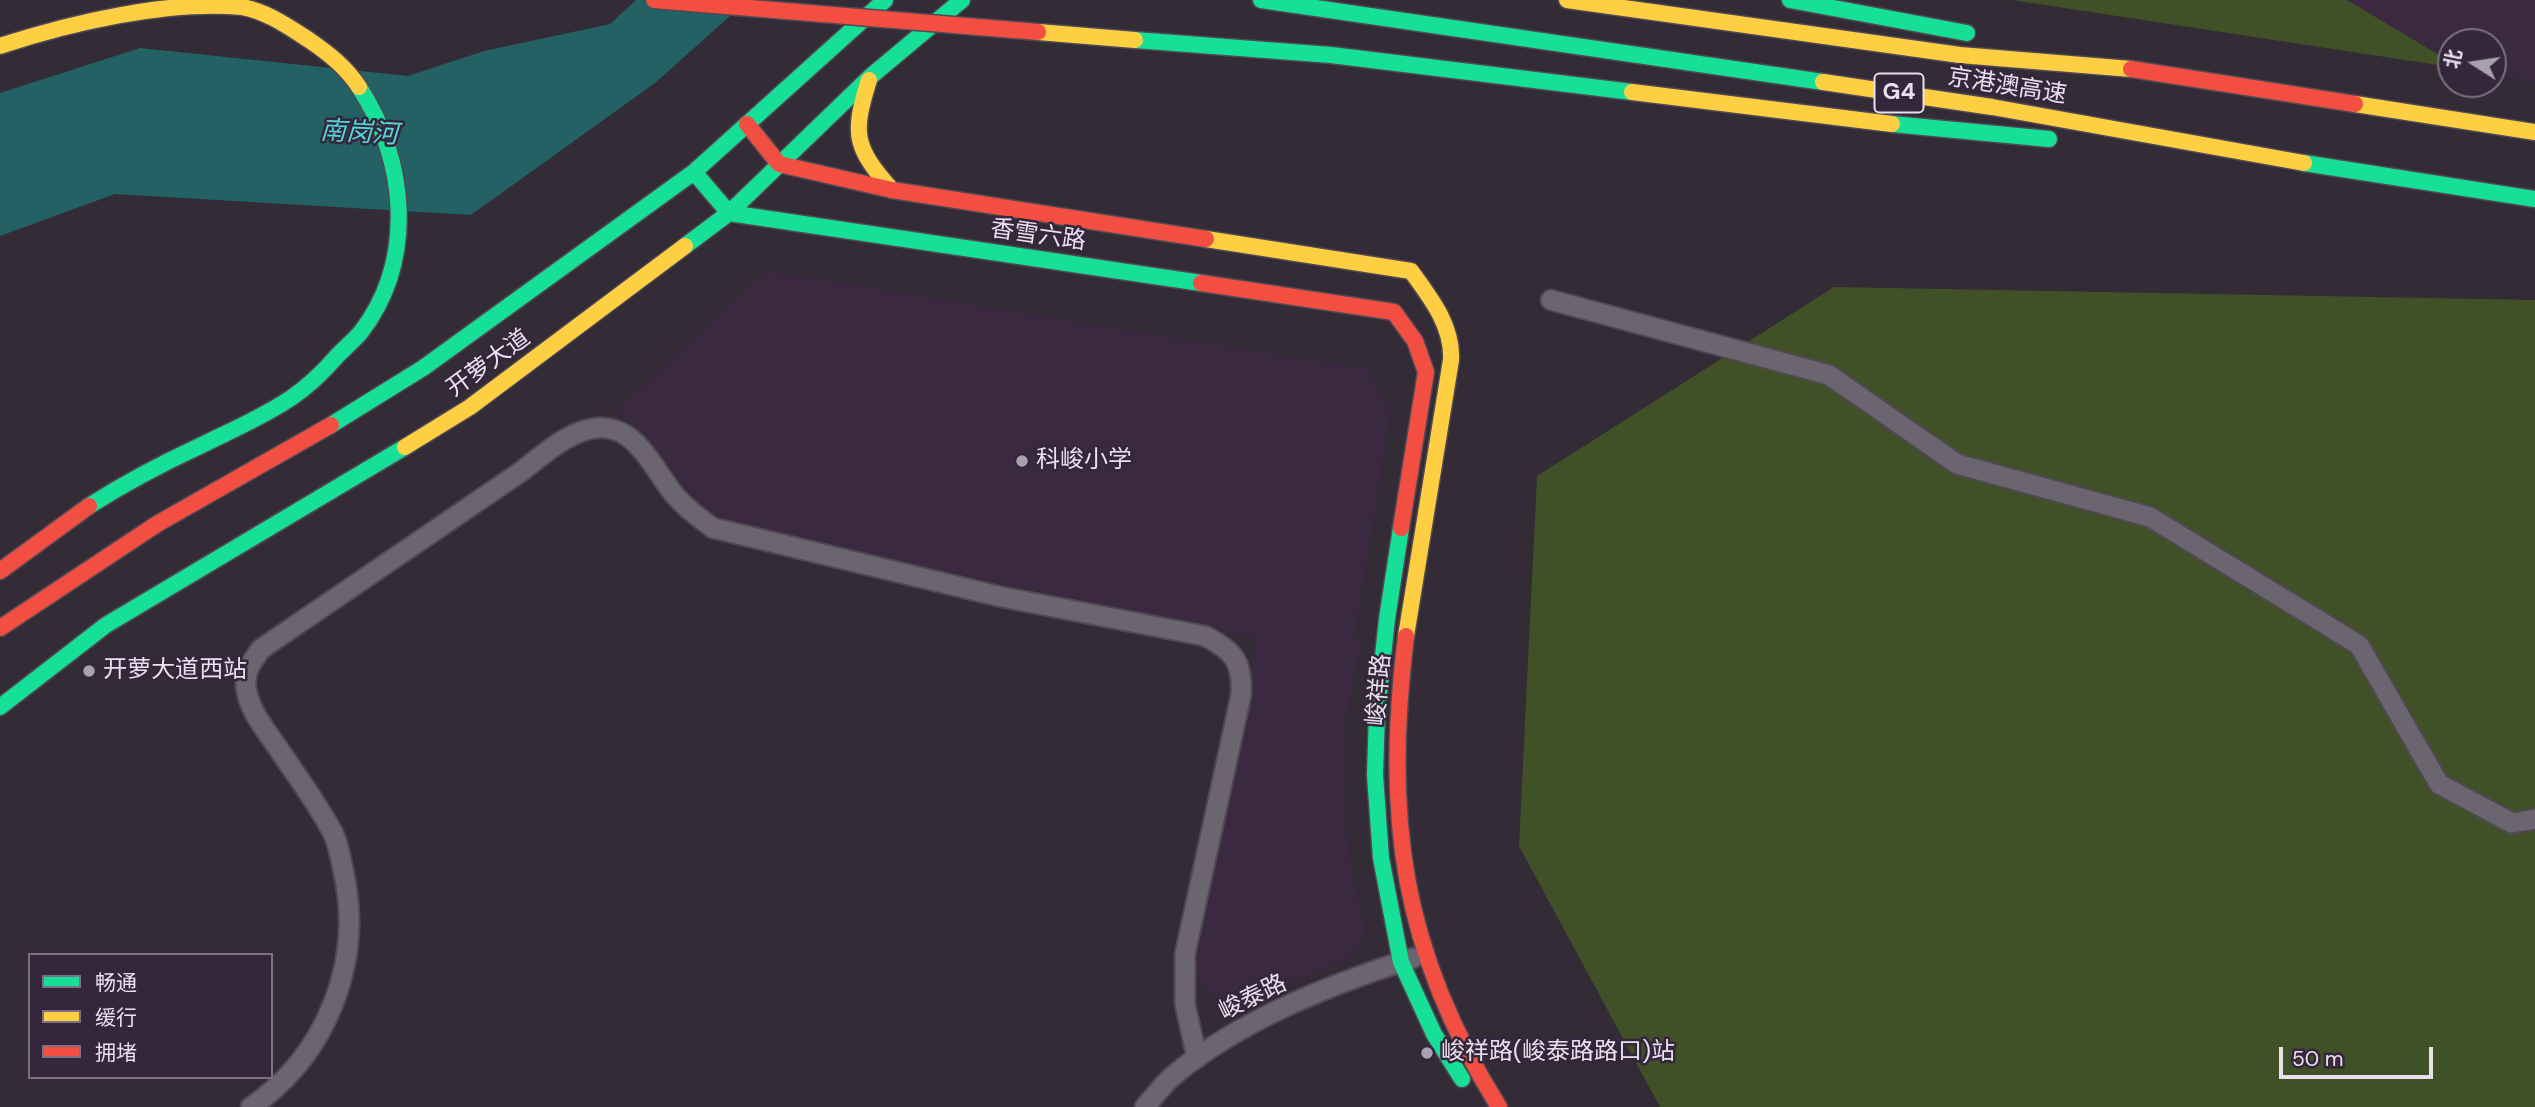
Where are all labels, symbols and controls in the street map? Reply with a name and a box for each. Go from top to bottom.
north arrow [2437,28,2507,98]
text: 北 [2439,47,2467,71]
street label: 京港澳高速 [1945,63,2069,111]
road number: G4 [1874,74,1924,113]
water label: 南岗河 [319,116,399,152]
street label: 香雪六路 [988,215,1088,257]
street label: 开萝大道 [442,324,536,404]
place label: 科峻小学 [1036,447,1132,475]
marker: 科峻小学 [1014,453,1030,469]
street label: 峻祥路 [1363,653,1397,727]
place label: 开萝大道西站 [103,657,247,685]
marker: 开萝大道西站 [81,663,97,679]
legend [28,953,273,1079]
text: 畅通 [95,969,137,997]
street label: 峻泰路 [1214,969,1292,1027]
text: 缓行 [95,1004,137,1032]
scale bar [2283,1034,2437,1078]
text: 拥堵 [95,1039,137,1067]
place label: 峻祥路(峻泰路路口)站 [1441,1039,1675,1067]
marker: 峻祥路(峻泰路路口)站 [1419,1045,1435,1061]
text: 50 m [2292,1045,2343,1073]

